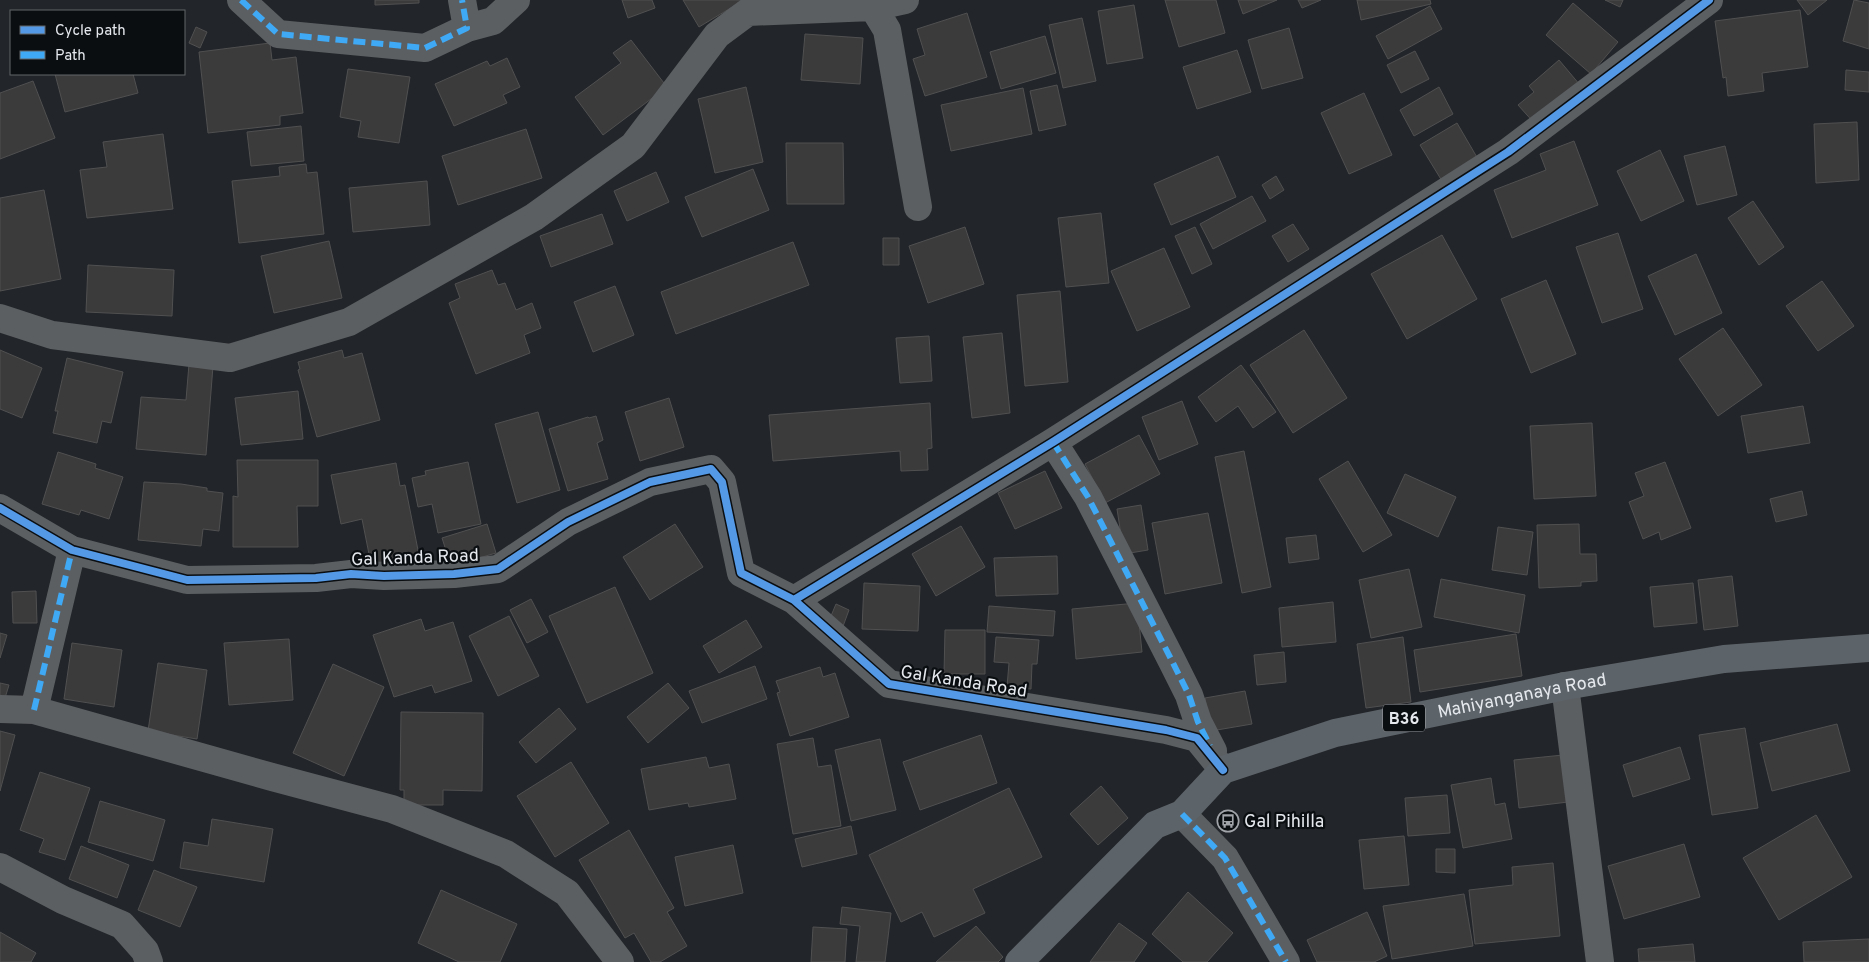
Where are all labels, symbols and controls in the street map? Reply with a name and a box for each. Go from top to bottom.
legend [10,10,185,75]
text: Cycle path [55,22,126,41]
text: Path [55,47,86,66]
street label: Gal Kanda Road [351,545,479,572]
street label: Gal Kanda Road [899,661,1029,704]
street label: Mahiyanganaya Road [1436,669,1608,725]
road number: B36 [1383,704,1425,731]
bus stop icon: Gal Pihilla [1216,809,1240,833]
place label: Gal Pihilla [1244,811,1324,834]

